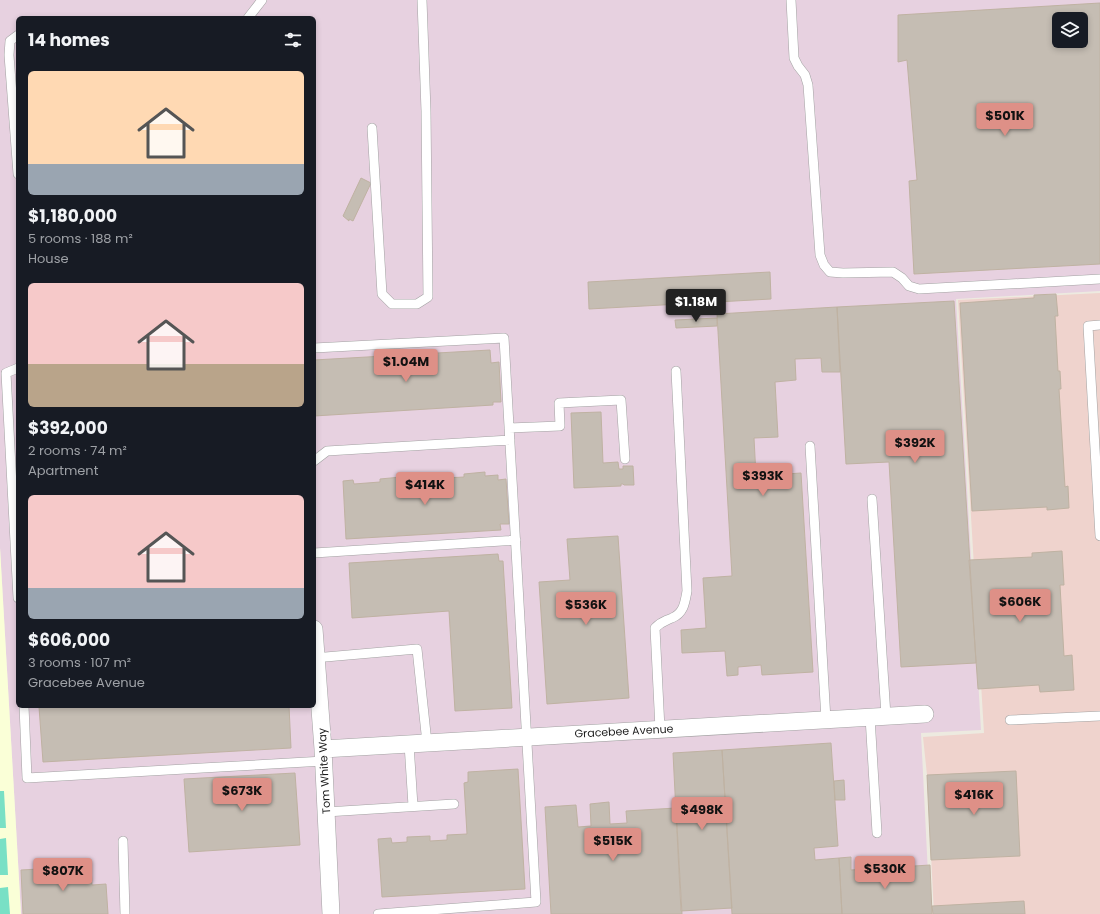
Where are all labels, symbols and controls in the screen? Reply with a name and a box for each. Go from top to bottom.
map controls [1052,12,1088,48]
button: layers [1052,12,1088,48]
text: 14 homes [28,28,110,52]
icon: filters [282,29,304,51]
icon: home [130,97,202,169]
pin: $501K [977,103,1033,137]
text: $501K [985,106,1025,125]
text: $1,180,000 [28,204,117,228]
text: 5 rooms · 188 m² [28,229,133,248]
text: House [28,249,68,268]
pin: $1.18M [663,289,729,323]
text: $1.18M [675,292,717,311]
icon: home [130,309,202,381]
pin: $1.04M [373,349,439,383]
text: $1.04M [383,352,429,371]
text: $392,000 [28,416,108,440]
pin: $392K [887,430,943,464]
text: $392K [895,433,935,452]
text: 2 rooms · 74 m² [28,441,127,460]
text: Apartment [28,461,98,480]
pin: $393K [735,463,791,497]
text: $393K [742,466,784,485]
pin: $414K [397,472,453,506]
text: $414K [405,475,445,494]
icon: home [130,521,202,593]
pin: $606K [992,589,1048,623]
pin: $536K [558,592,614,626]
text: $606K [999,592,1041,611]
text: $536K [565,595,607,614]
text: $606,000 [28,628,110,652]
text: 3 rooms · 107 m² [28,653,131,672]
text: Gracebee Avenue [28,673,145,692]
street label: Gracebee Avenue [574,720,674,742]
street label: Tom White Way [314,727,334,814]
pin: $673K [214,778,270,812]
text: $673K [222,781,262,800]
pin: $416K [946,782,1002,816]
text: $416K [954,785,994,804]
pin: $498K [674,797,730,831]
text: $498K [681,800,723,819]
pin: $515K [585,828,641,862]
text: $515K [593,831,633,850]
pin: $530K [857,856,913,890]
pin: $807K [35,858,91,892]
text: $530K [864,859,906,878]
text: $807K [42,861,84,880]

